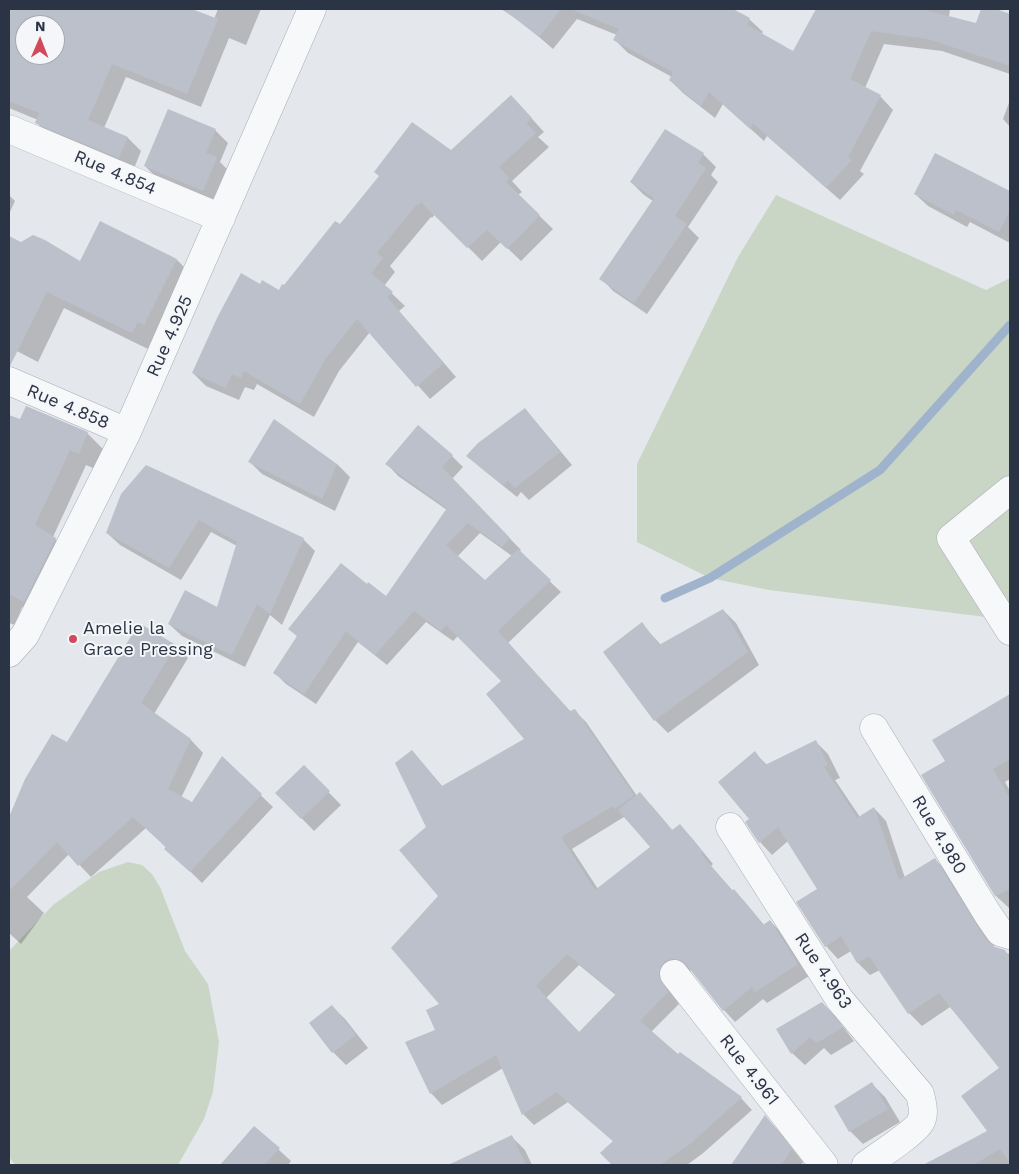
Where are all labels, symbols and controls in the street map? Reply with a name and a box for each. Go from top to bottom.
north arrow [15,15,65,65]
text: N [35,18,46,34]
street label: Rue 4.854 [70,146,160,200]
street label: Rue 4.925 [142,292,198,380]
street label: Rue 4.858 [23,380,113,434]
place label: Amelie la Grace Pressing [83,618,213,660]
marker: Amelie la Grace Pressing [67,633,79,645]
street label: Rue 4.980 [907,792,971,878]
street label: Rue 4.963 [790,929,856,1013]
street label: Rue 4.961 [715,1030,783,1110]

